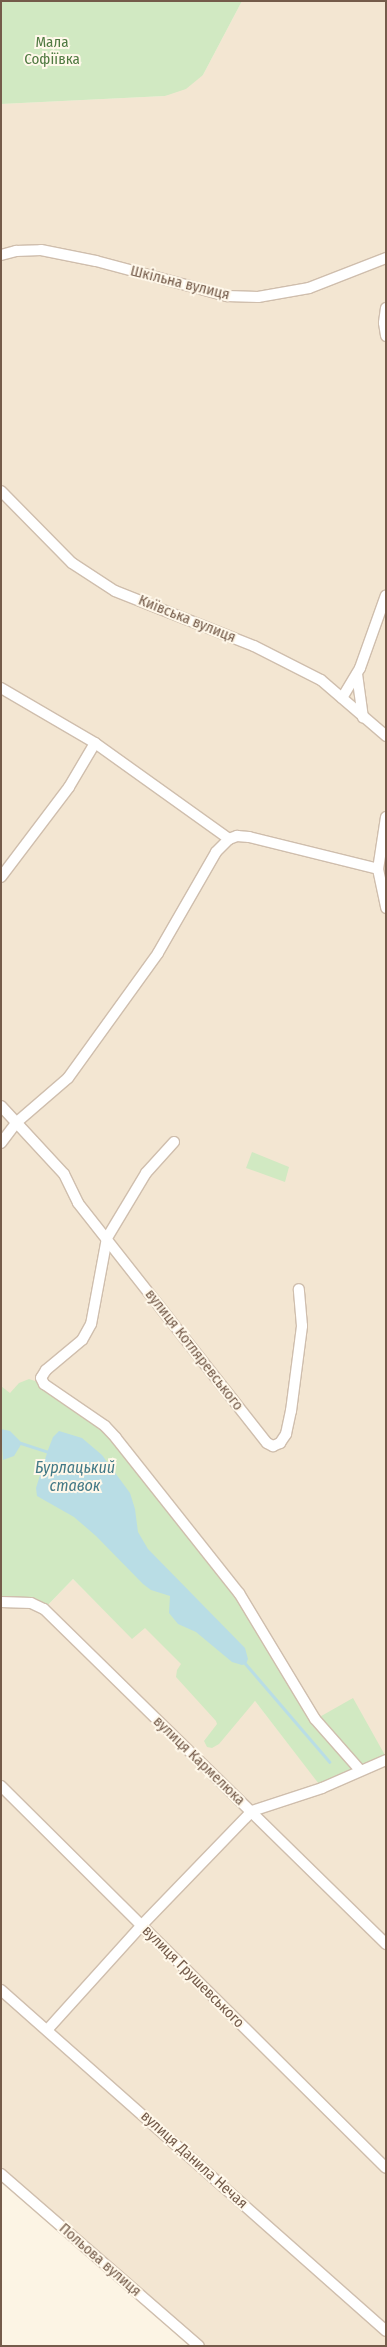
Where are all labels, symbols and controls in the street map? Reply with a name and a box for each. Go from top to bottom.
park label: Мала Софіївка [24,33,80,68]
street label: Шкільна вулиця [128,262,232,304]
street label: Київська вулиця [136,591,238,647]
street label: вулиця Котляревського [141,1286,247,1414]
water label: Бурлацький ставок [35,1458,115,1496]
street label: вулиця Кармелюка [149,1713,249,1809]
street label: вулиця Грушевського [138,1922,248,2032]
street label: вулиця Данила Нечая [137,2107,251,2213]
street label: Польова вулиця [55,2220,145,2300]

